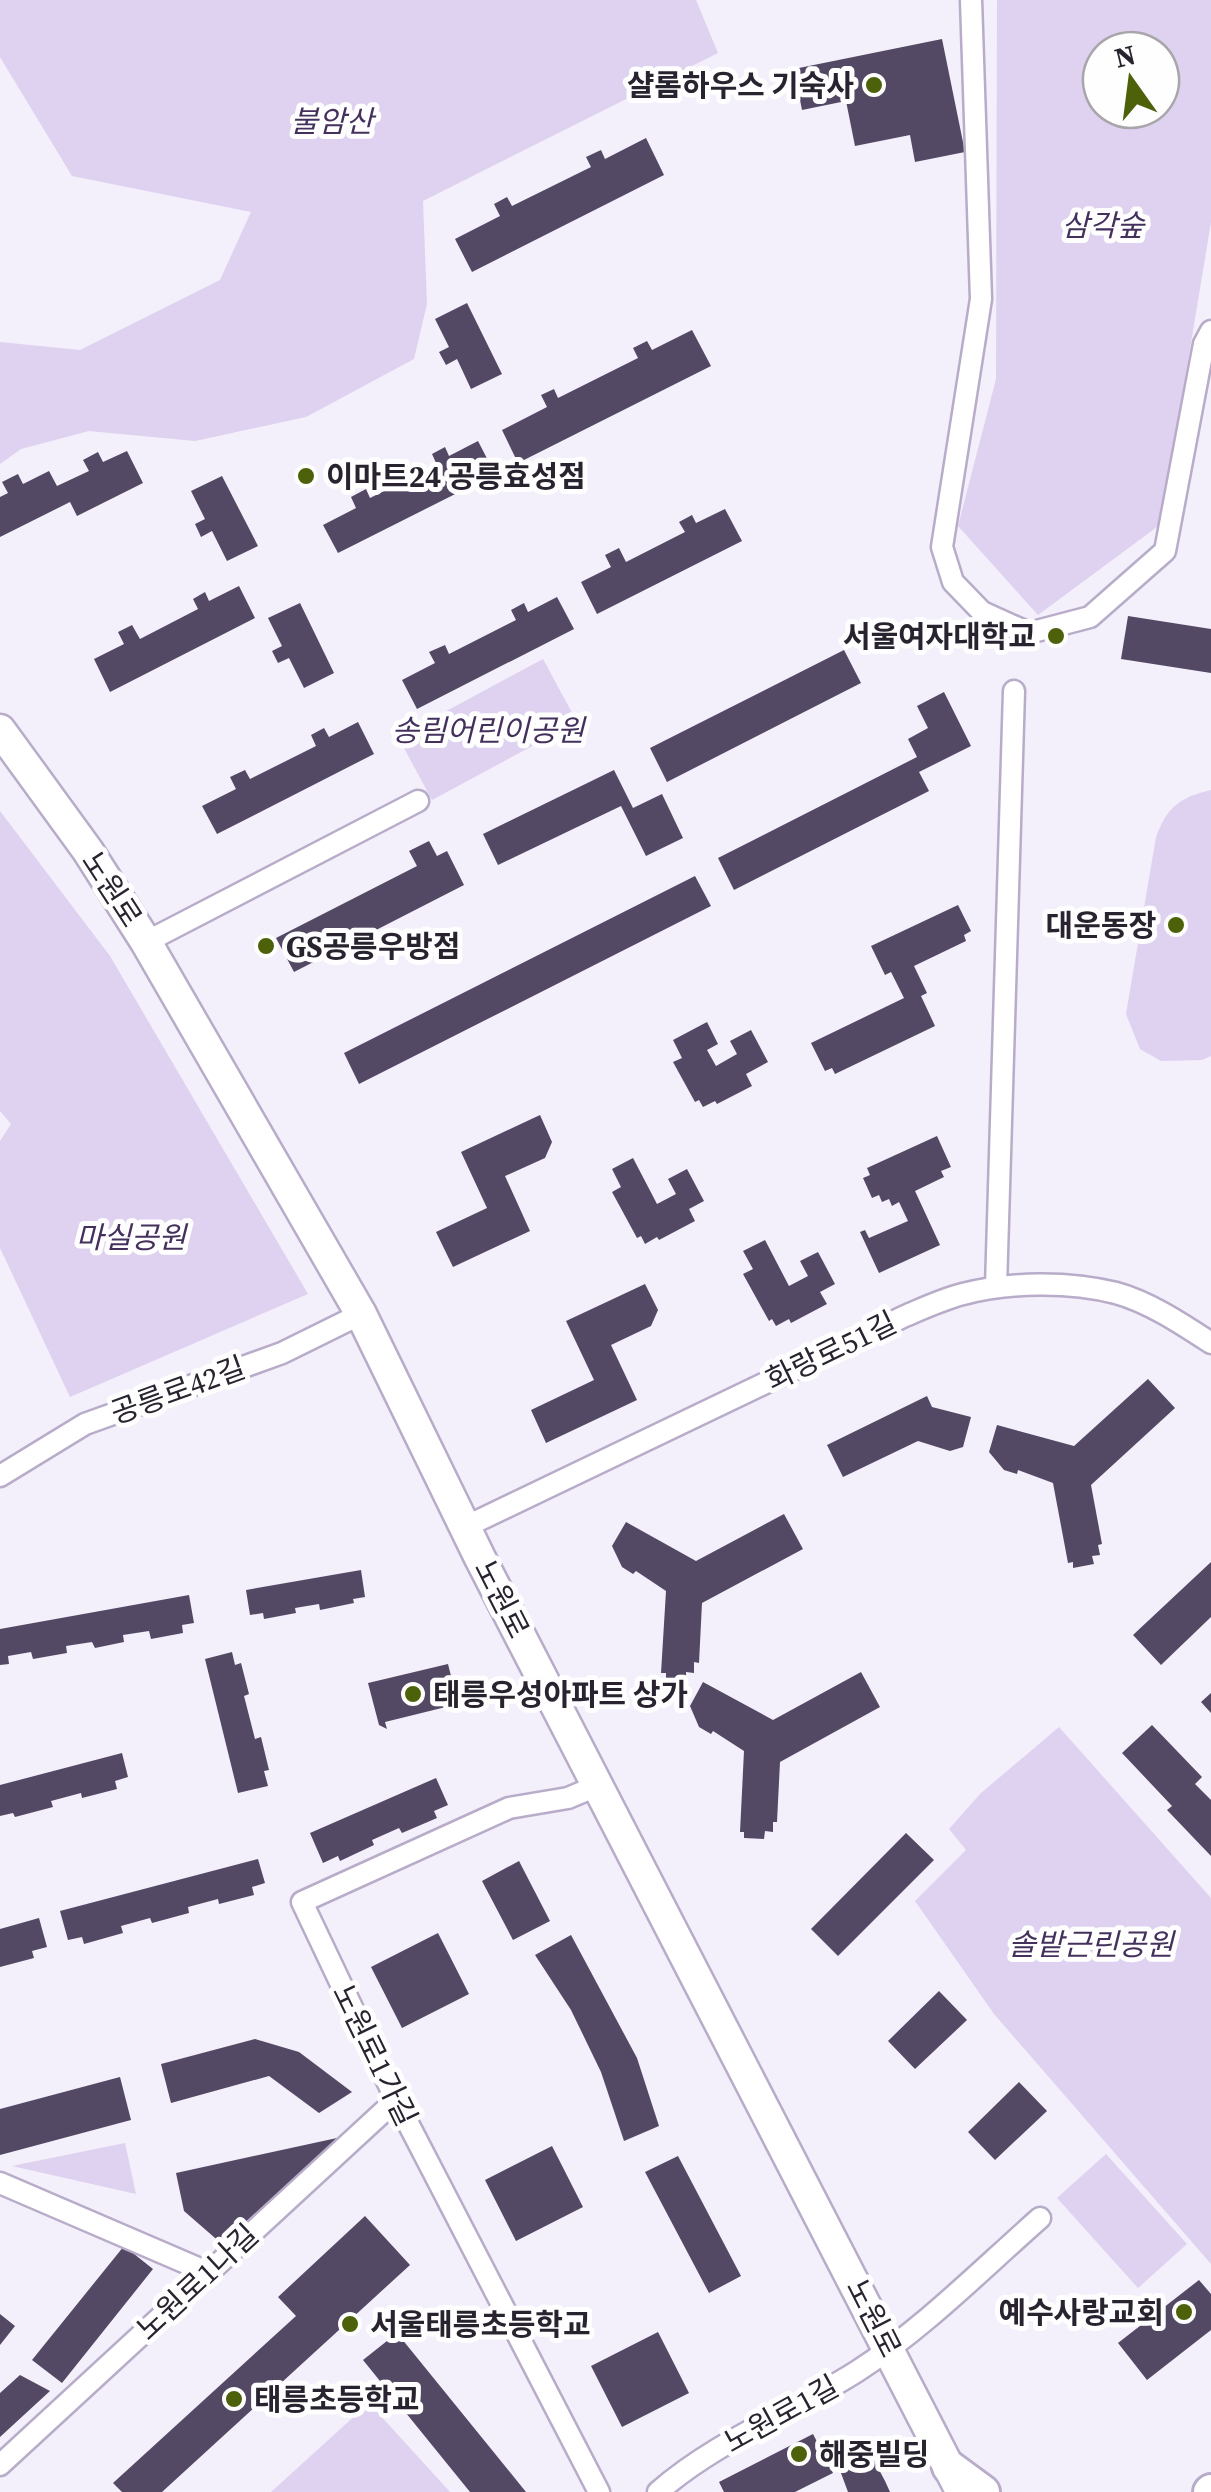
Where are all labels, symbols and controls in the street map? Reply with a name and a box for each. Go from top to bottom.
north arrow [1081,30,1181,130]
text: N [1110,35,1139,77]
place label: 샬롬하우스 기숙사 [627,65,854,106]
marker: 샬롬하우스 기숙사 [863,74,885,96]
park label: 불암산 [291,101,377,142]
park label: 삼각숲 [1062,205,1147,246]
place label: 이마트24 공릉효성점 [326,456,586,497]
marker: 이마트24 공릉효성점 [295,465,317,487]
place label: 서울여자대학교 [843,616,1036,657]
marker: 서울여자대학교 [1045,625,1067,647]
park label: 송림어린이공원 [391,710,587,751]
street label: 노원로 [72,843,152,935]
place label: 대운동장 [1046,905,1156,946]
marker: 대운동장 [1165,914,1187,936]
place label: GS공릉우방점 [286,926,460,967]
marker: GS공릉우방점 [255,935,277,957]
park label: 마실공원 [76,1217,189,1258]
street label: 화랑로51길 [759,1302,903,1400]
street label: 공릉로42길 [105,1347,251,1433]
street label: 노원로 [465,1553,539,1645]
place label: 태릉우성아파트 상가 [433,1674,688,1715]
marker: 태릉우성아파트 상가 [402,1683,424,1705]
park label: 솔밭근린공원 [1008,1924,1176,1965]
street label: 노원로1가길 [323,1977,427,2133]
street label: 노원로1나길 [127,2215,267,2349]
street label: 노원로 [837,2272,911,2364]
place label: 예수사랑교회 [998,2292,1164,2333]
marker: 예수사랑교회 [1173,2301,1195,2323]
place label: 서울태릉초등학교 [370,2304,591,2345]
marker: 서울태릉초등학교 [339,2313,361,2335]
street label: 노원로1길 [716,2366,846,2462]
place label: 태릉초등학교 [254,2379,420,2420]
marker: 태릉초등학교 [223,2388,245,2410]
place label: 해중빌딩 [819,2434,929,2475]
marker: 해중빌딩 [788,2443,810,2465]

